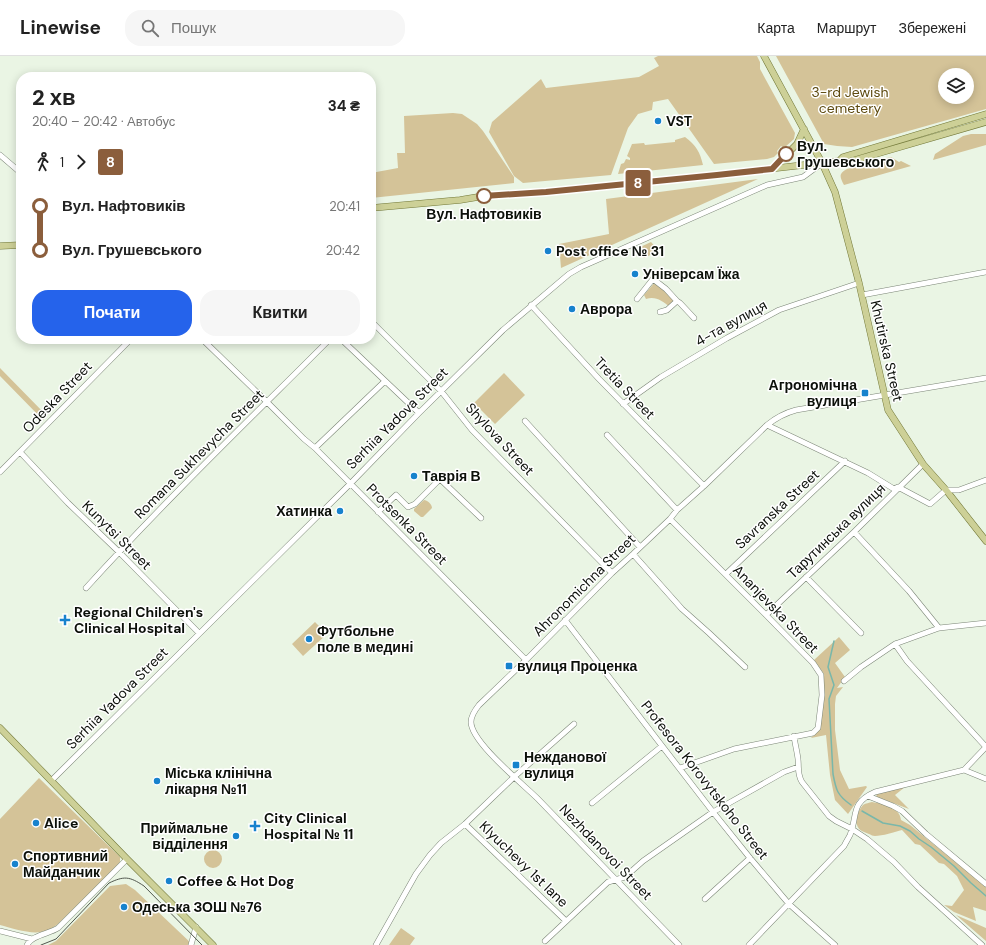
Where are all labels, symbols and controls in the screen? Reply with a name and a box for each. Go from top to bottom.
search box [125,10,405,46]
text: Linewise [20,15,101,40]
icon: search [139,17,161,39]
text: Пошук [171,18,216,38]
text: Карта [757,19,795,37]
text: Маршрут [817,19,876,37]
text: Збережені [898,19,966,37]
map controls [938,68,974,104]
button: layers [938,68,974,104]
text: 2 хв [32,83,76,112]
park label: 3-rd Jewish cemetery [811,83,889,117]
text: 34 ₴ [328,96,360,116]
place label: VST [666,112,692,130]
text: 20:40 – 20:42 · Автобус [32,113,175,130]
marker: VST [653,116,663,126]
place label: Вул. Грушевського [797,137,894,171]
marker: Вул. Грушевського [778,146,794,162]
icon: walk [32,151,54,173]
icon: forward [70,151,92,173]
text: 8 [106,153,115,171]
text: 1 [60,154,64,171]
line badge: 8 [625,170,651,196]
text: 8 [634,174,642,192]
marker: Вул. Нафтовиків [476,188,492,204]
text: Вул. Нафтовиків [62,196,186,216]
text: 20:41 [329,198,360,215]
place label: Вул. Нафтовиків [426,205,542,223]
text: Вул. Грушевського [62,240,202,260]
text: 20:42 [326,242,360,259]
place label: Post office № 31 [556,242,664,260]
marker: Post office № 31 [543,246,553,256]
place label: Універсам Їжа [643,265,740,283]
marker: Універсам Їжа [630,269,640,279]
button: Почати [32,290,192,336]
button: Квитки [200,290,360,336]
street label: 4-та вулиця [692,296,770,350]
street label: Khutirska Street [867,299,907,403]
place label: Аврора [580,300,632,318]
marker: Аврора [567,304,577,314]
street label: Tretia Street [591,353,659,423]
street label: Odeska Street [18,357,96,437]
street label: Serhiia Yadova Street [342,363,452,473]
place label: Агрономічна вулиця [769,376,857,410]
street label: Romana Sukhevycha Street [130,385,268,523]
marker: Агрономічна вулиця [860,388,870,398]
street label: Shylova Street [462,399,538,479]
street label: Savranska Street [731,465,823,553]
place label: Таврія В [422,467,481,485]
marker: Таврія В [409,471,419,481]
street label: Тарутинська вулиця [783,479,889,583]
street label: Protsenka Street [363,480,451,568]
street label: Kunytsi Street [79,497,155,573]
place label: Хатинка [276,502,332,520]
marker: Хатинка [335,506,345,516]
street label: Ahronomichna Street [529,530,639,640]
street label: Ananjevska Street [729,561,823,657]
place label: Regional Children's Clinical Hospital [74,603,203,637]
marker: Regional Children's Clinical Hospital [59,614,71,626]
place label: Футбольне поле в медині [317,622,413,656]
marker: Футбольне поле в медині [304,634,314,644]
street label: Serhiia Yadova Street [62,643,172,753]
place label: вулиця Проценка [517,657,637,675]
marker: вулиця Проценка [504,661,514,671]
street label: Profesora Korovytskoho Street [637,697,773,863]
place label: Нежданової вулиця [524,748,607,782]
marker: Нежданової вулиця [511,760,521,770]
place label: Міська клінічна лікарня №11 [165,764,272,798]
marker: Міська клінічна лікарня №11 [152,776,162,786]
street label: Nezhdanovoi Street [556,800,656,904]
place label: City Clinical Hospital № 11 [264,809,353,843]
place label: Alice [44,814,78,832]
street label: Klyuchevy 1st lane [476,817,572,911]
marker: Alice [31,818,41,828]
place label: Приймальне відділення [140,819,228,853]
marker: City Clinical Hospital № 11 [249,820,261,832]
marker: Приймальне відділення [231,831,241,841]
place label: Спортивний Майданчик [23,847,108,881]
marker: Спортивний Майданчик [10,859,20,869]
place label: Coffee & Hot Dog [177,872,294,890]
marker: Coffee & Hot Dog [164,876,174,886]
place label: Одеська ЗОШ №76 [132,898,262,916]
marker: Одеська ЗОШ №76 [119,902,129,912]

